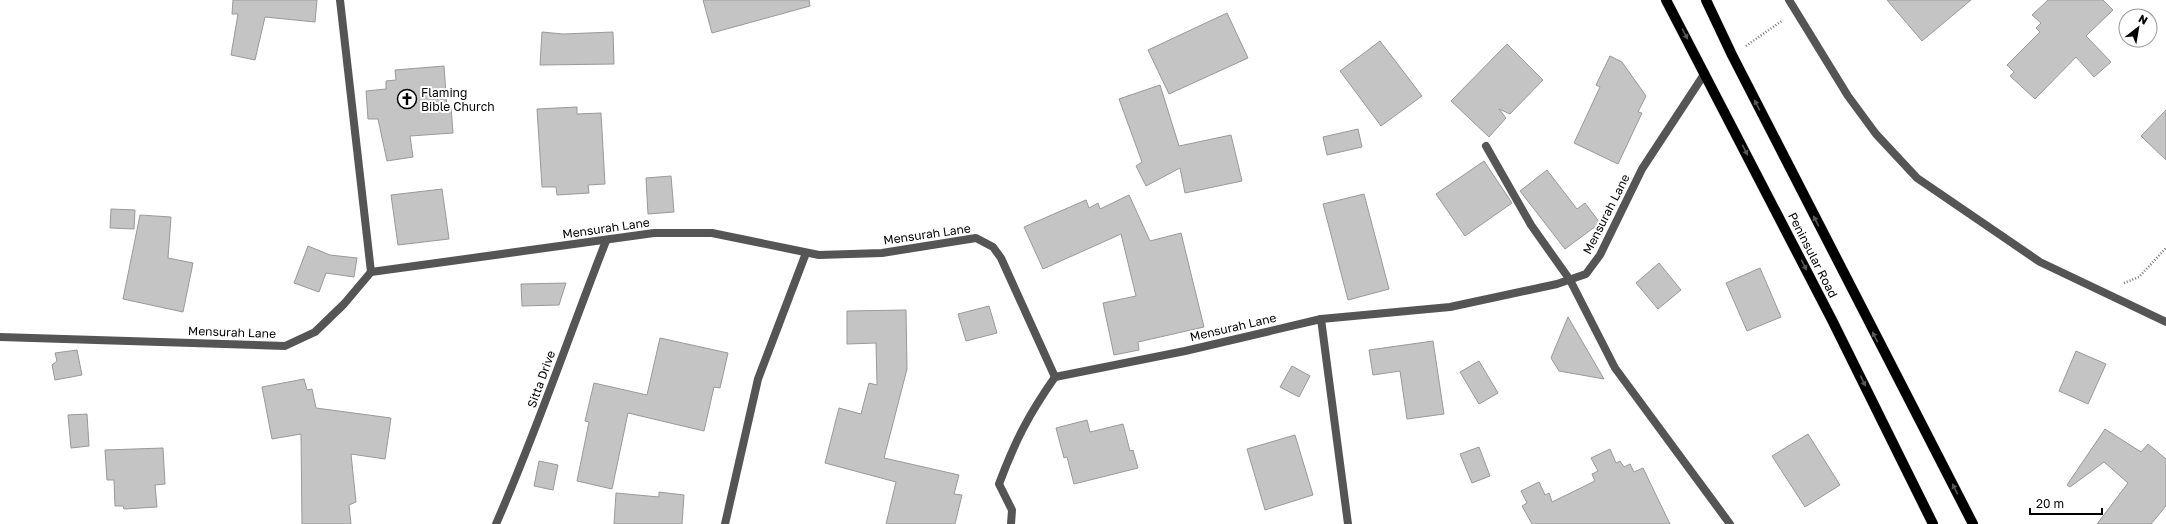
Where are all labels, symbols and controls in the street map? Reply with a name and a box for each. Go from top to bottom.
north arrow [2118,8,2158,48]
text: N [2136,11,2150,27]
one-way arrow [1681,29,1688,40]
place label: Flaming Bible Church [421,85,495,114]
church icon: Flaming Bible Church [396,88,418,110]
one-way arrow [1754,99,1760,111]
one-way arrow [1742,144,1748,156]
street label: Mensurah Lane [1579,171,1633,257]
street label: Peninsular Road [1785,210,1841,300]
street label: Mensurah Lane [561,214,651,242]
one-way arrow [1813,215,1819,227]
street label: Mensurah Lane [882,220,972,248]
one-way arrow [1801,260,1807,271]
street label: Mensurah Lane [1188,310,1278,344]
street label: Mensurah Lane [188,323,276,341]
one-way arrow [1872,331,1879,342]
street label: Sitta Drive [524,348,558,410]
one-way arrow [1860,376,1866,387]
one-way arrow [1951,484,1958,495]
scale bar [2030,490,2102,516]
text: 20 m [2036,496,2064,511]

